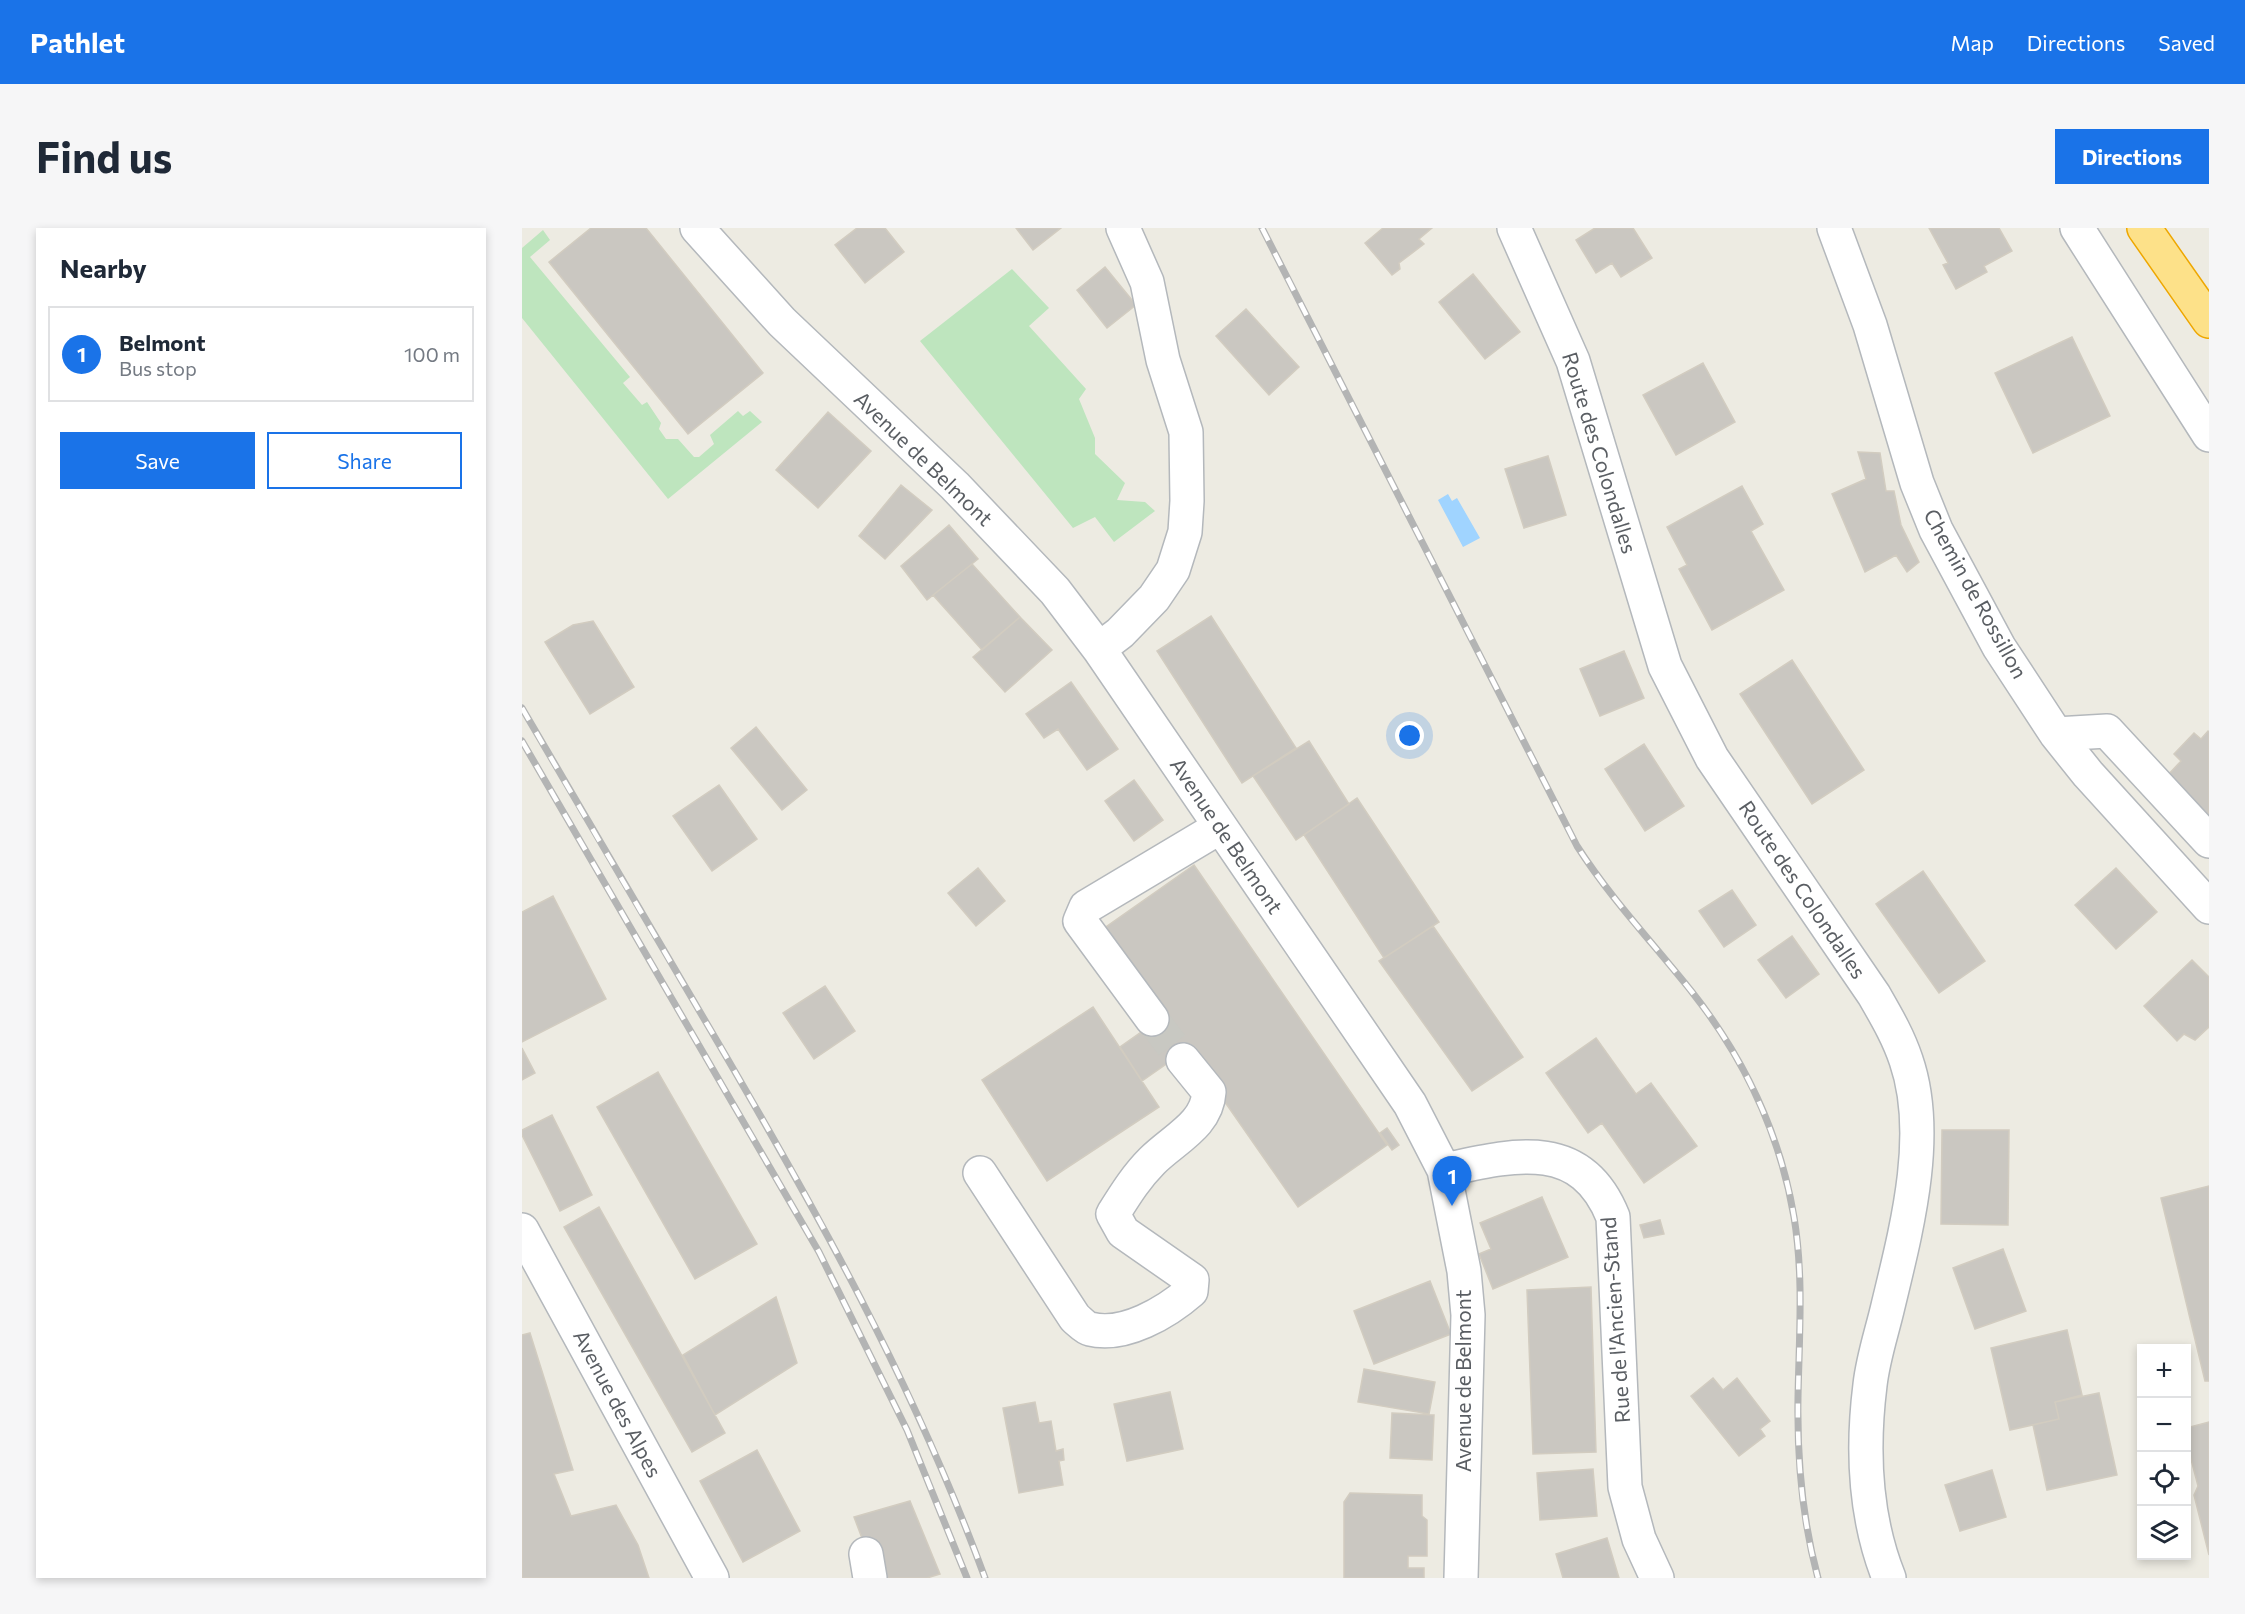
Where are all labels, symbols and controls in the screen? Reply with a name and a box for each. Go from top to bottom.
text: Pathlet [30,25,125,59]
text: Map [1951,30,1994,55]
text: Directions [2027,30,2125,55]
text: Saved [2158,30,2215,55]
button: Directions [2055,129,2209,184]
text: Find us [36,130,172,182]
text: Nearby [60,252,147,283]
text: Belmont [119,329,206,356]
text: 1 [77,342,86,366]
text: 100 m [404,342,460,366]
street label: Route des Colondalles [1558,349,1643,556]
text: Bus stop [119,356,197,380]
street label: Avenue de Belmont [850,385,998,530]
button: Save [60,432,255,489]
button: Share [267,432,462,489]
street label: Chemin de Rossillon [1919,504,2033,682]
your location [1395,721,1424,750]
street label: Avenue de Belmont [1166,752,1289,918]
street label: Route des Colondalles [1734,795,1872,983]
pin: 1 [1432,1156,1472,1206]
street label: Rue de l'Ancien-Stand [1595,1216,1634,1424]
street label: Avenue de Belmont [1450,1290,1475,1472]
street label: Avenue des Alpes [569,1325,668,1481]
map controls [2137,1344,2191,1560]
button: + [2137,1344,2191,1398]
button: − [2137,1398,2191,1452]
button: locate [2137,1452,2191,1506]
button: layers [2137,1506,2191,1560]

